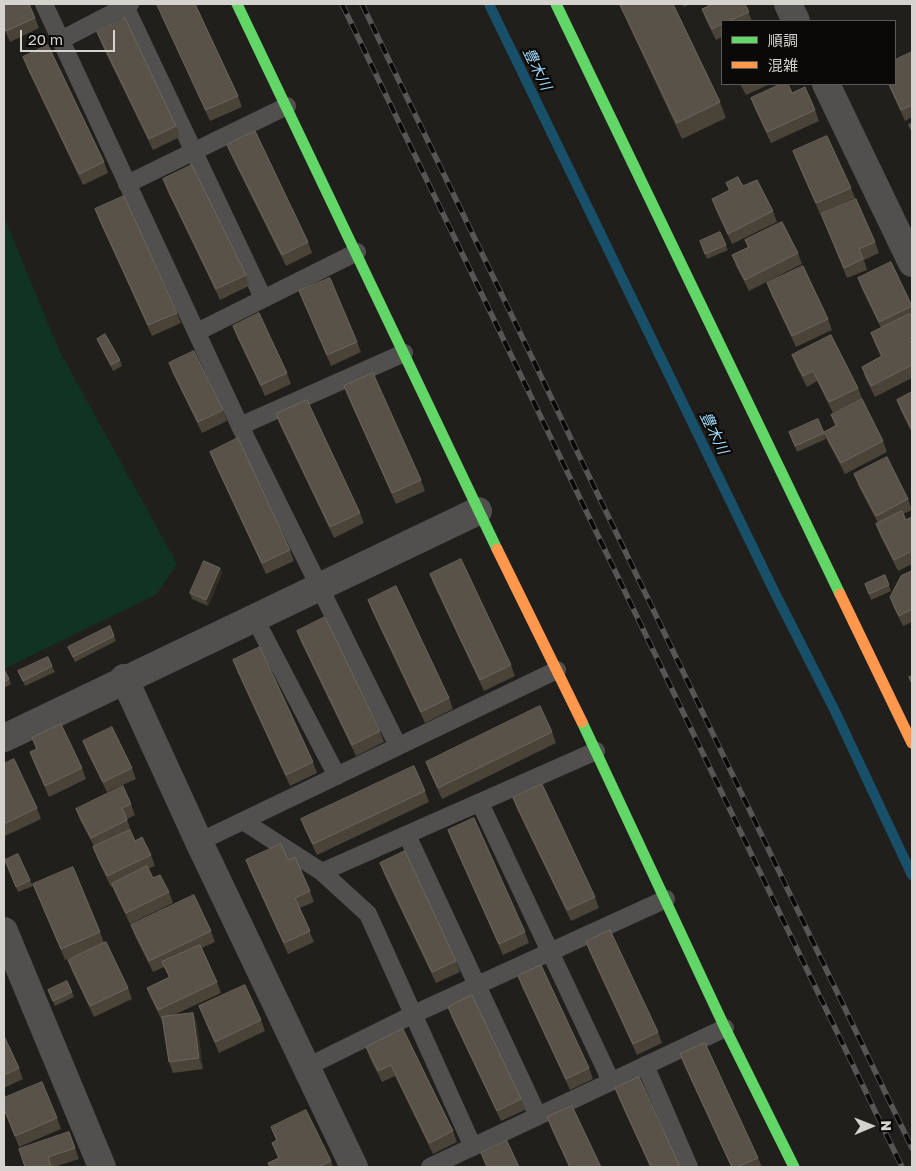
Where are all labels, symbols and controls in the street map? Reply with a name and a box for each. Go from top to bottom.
scale bar [22,20,118,52]
legend [721,20,896,85]
text: 20 m [28,30,63,48]
text: 順調 [768,31,798,49]
water label: 豊木川 [519,45,555,93]
text: 混雑 [768,56,798,74]
water label: 豊木川 [696,409,732,457]
north arrow [846,1101,896,1151]
text: N [878,1120,895,1131]

